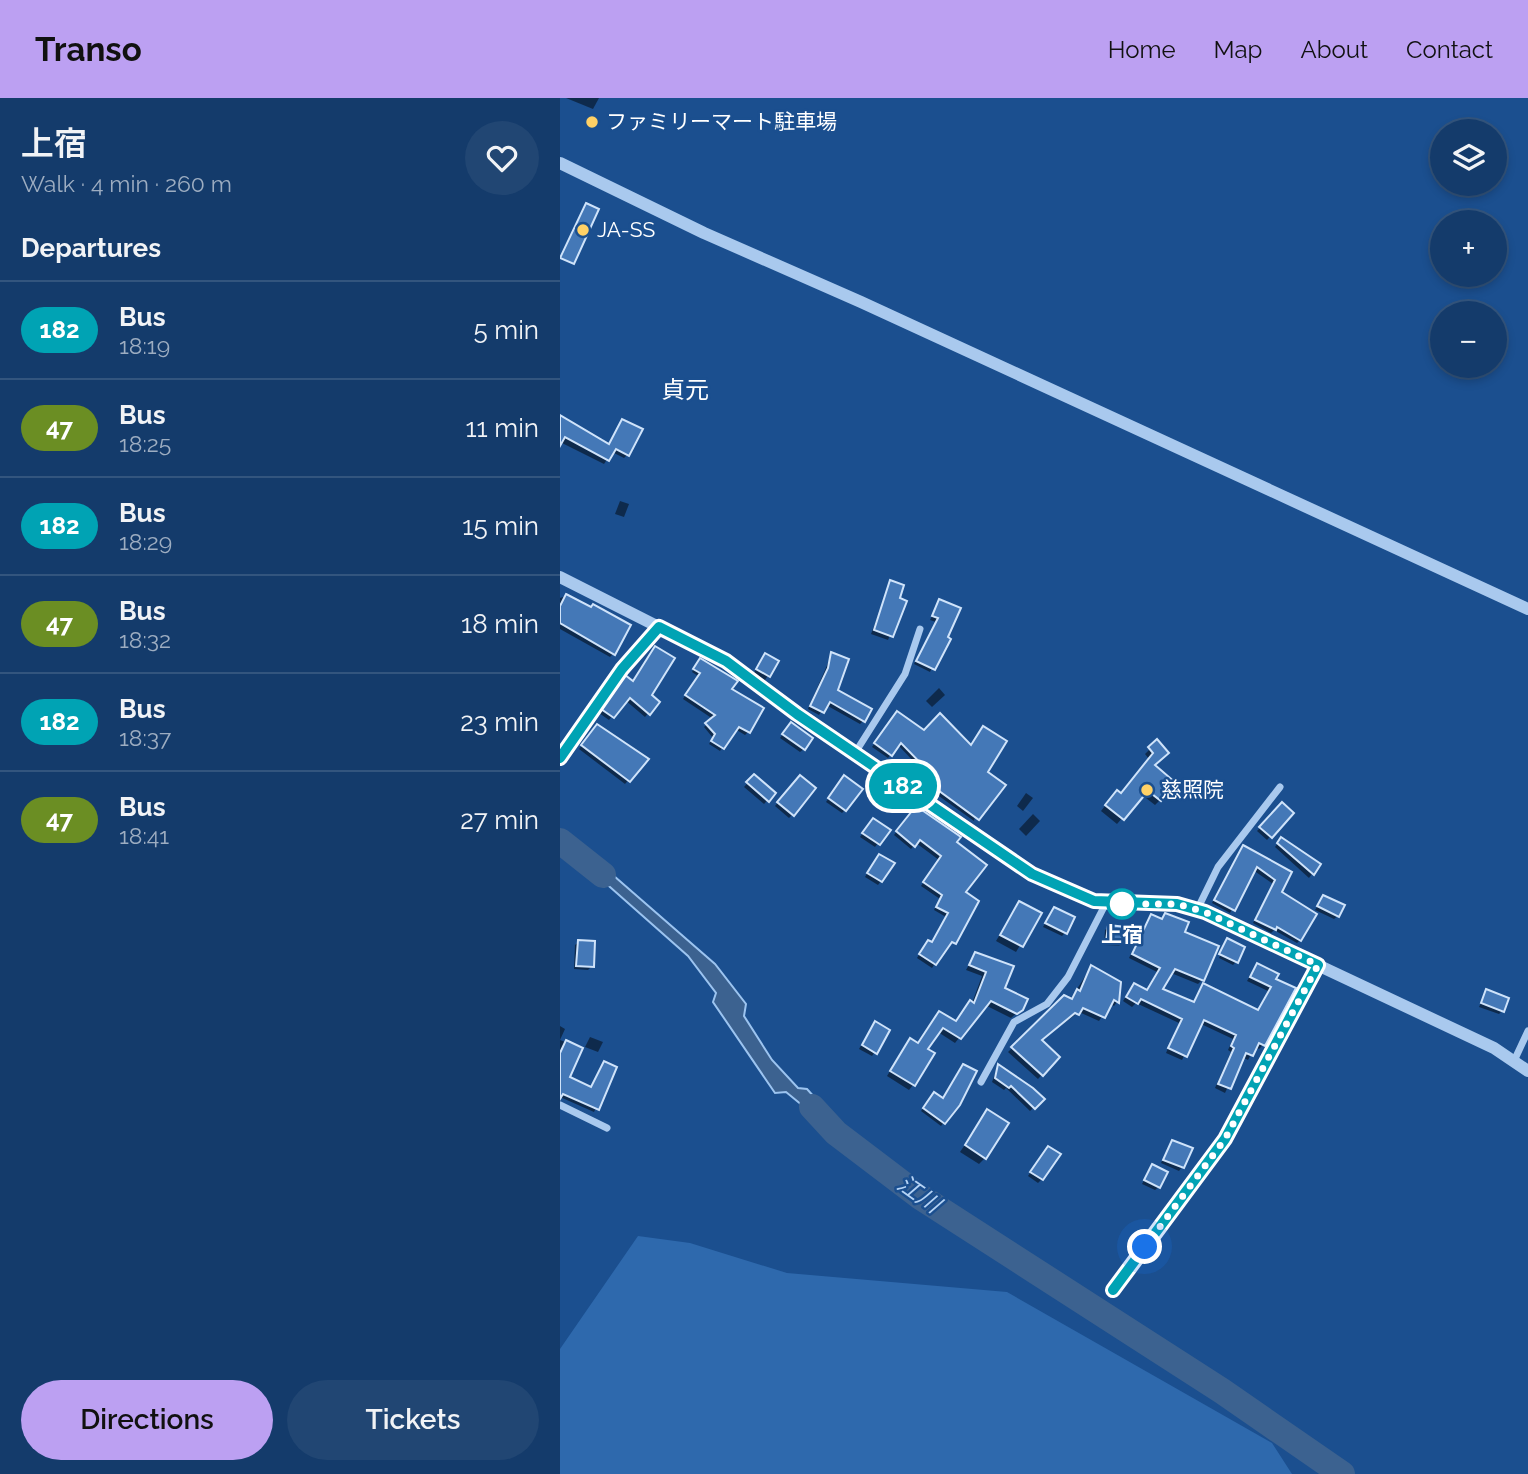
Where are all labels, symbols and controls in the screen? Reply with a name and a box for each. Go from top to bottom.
text: Transo [35,30,142,69]
text: Home [1108,35,1176,64]
text: Map [1214,35,1262,64]
text: About [1300,35,1368,64]
text: Contact [1406,35,1493,64]
place label: ファミリーマート駐車場 [606,109,837,134]
marker: ファミリーマート駐車場 [584,114,600,130]
map controls [1430,119,1507,378]
button: layers [1430,119,1507,196]
button: heart [465,121,539,195]
text: 上宿 [21,124,87,163]
text: Walk · 4 min · 260 m [21,170,232,197]
button: + [1430,210,1507,287]
place label: JA-SS [597,217,655,242]
marker: JA-SS [575,222,591,238]
text: Departures [21,233,161,263]
button: − [1430,301,1507,378]
text: Bus [119,302,166,332]
text: 182 [40,315,79,344]
text: 5 min [473,315,539,345]
text: 18:19 [119,332,170,359]
district label: 貞元 [661,375,709,404]
text: Bus [119,400,166,430]
text: 47 [46,413,73,442]
text: 11 min [465,413,539,443]
text: 18:25 [119,430,171,457]
text: Bus [119,498,166,528]
text: 182 [40,511,79,540]
text: 15 min [462,511,539,541]
text: 18:29 [119,528,172,555]
text: Bus [119,596,166,626]
text: 47 [46,609,73,638]
text: 18 min [461,609,539,639]
text: 18:32 [119,626,171,653]
text: Bus [119,694,166,724]
text: 182 [40,707,79,736]
text: 23 min [460,707,539,737]
text: 18:37 [119,724,171,751]
line badge: 182 [863,763,943,809]
text: 182 [883,771,923,800]
place label: 慈照院 [1161,777,1224,802]
marker: 慈照院 [1139,782,1155,798]
text: Bus [119,792,166,822]
text: 47 [46,805,73,834]
text: 27 min [460,805,539,835]
text: 18:41 [119,822,169,849]
marker: 上宿 [1107,889,1137,919]
place label: 上宿 [1101,922,1143,947]
water label: 江川 [893,1169,948,1220]
your location [1127,1229,1162,1264]
button: Directions [21,1380,273,1460]
button: Tickets [287,1380,539,1460]

